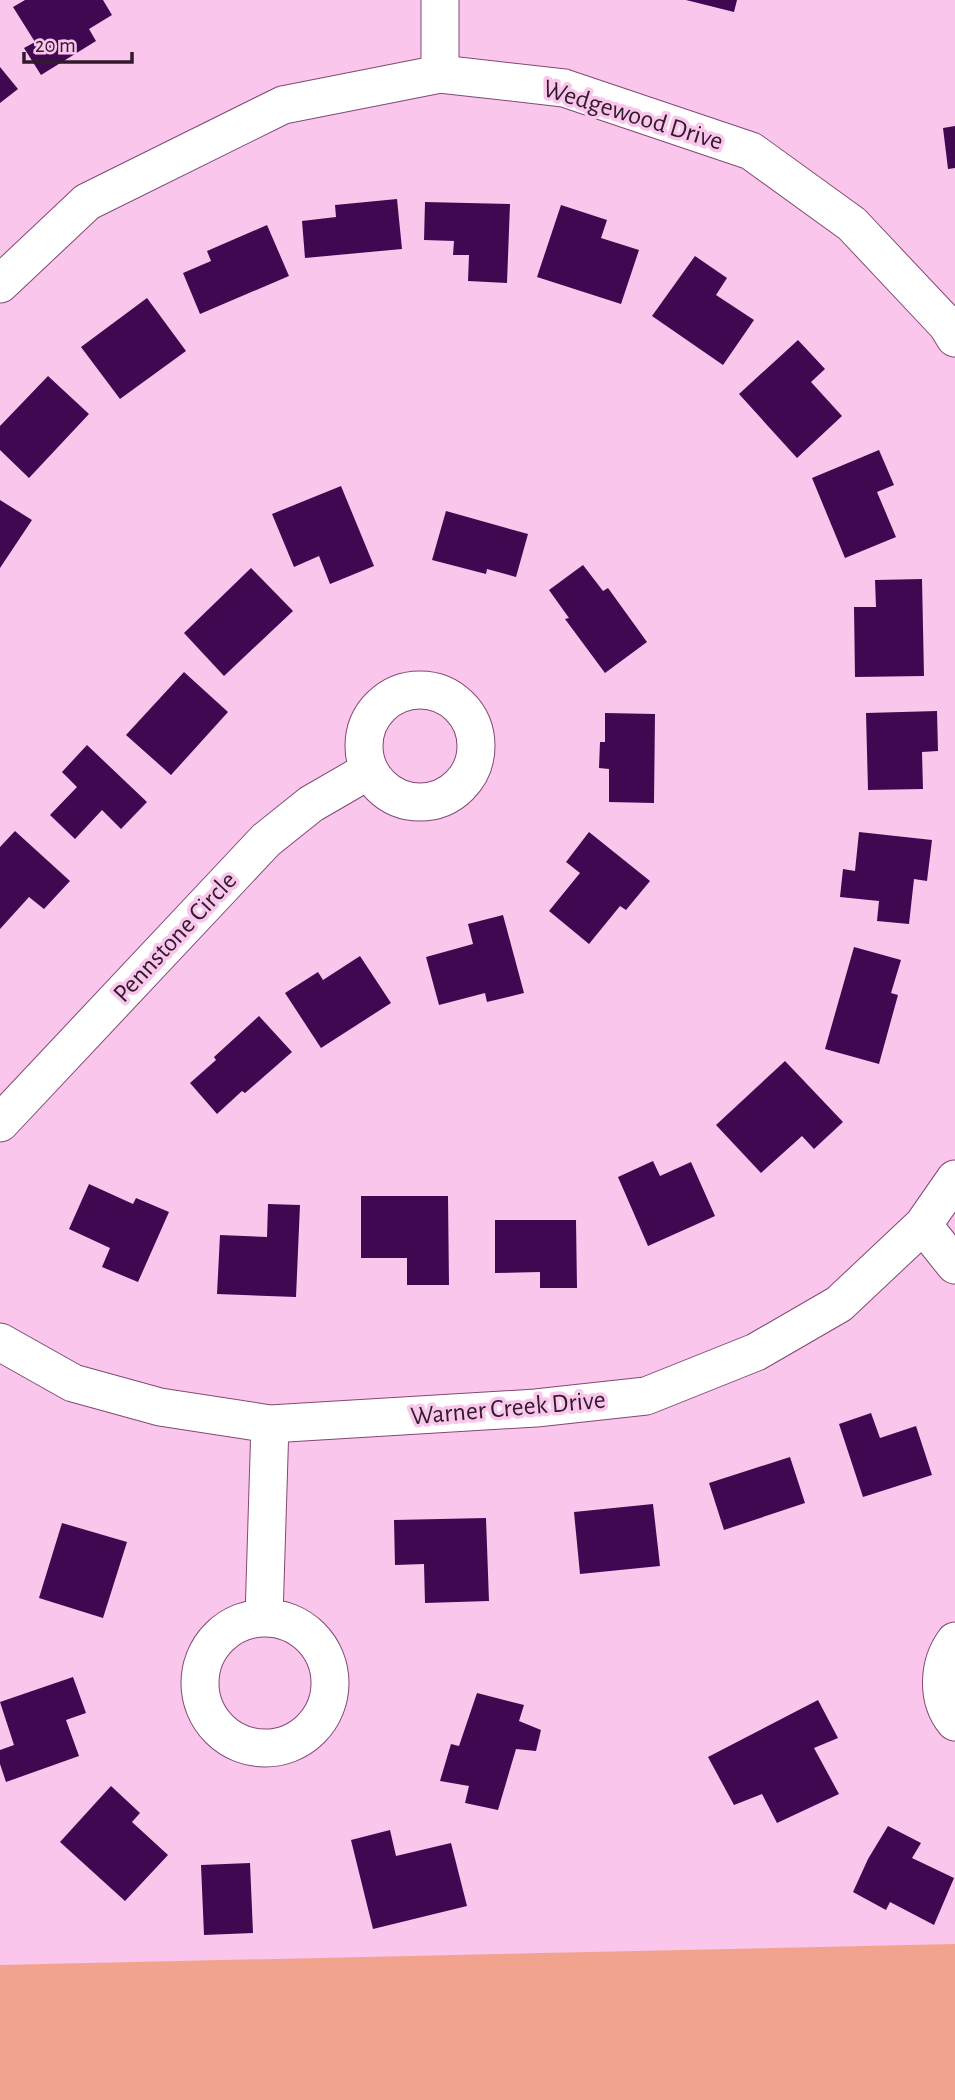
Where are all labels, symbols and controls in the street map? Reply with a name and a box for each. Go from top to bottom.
scale bar [24,21,133,65]
text: 20 m [35,35,76,56]
street label: Wedgewood Drive [540,75,726,155]
street label: Pennstone Circle [108,867,242,1007]
street label: Warner Creek Drive [409,1387,607,1429]

